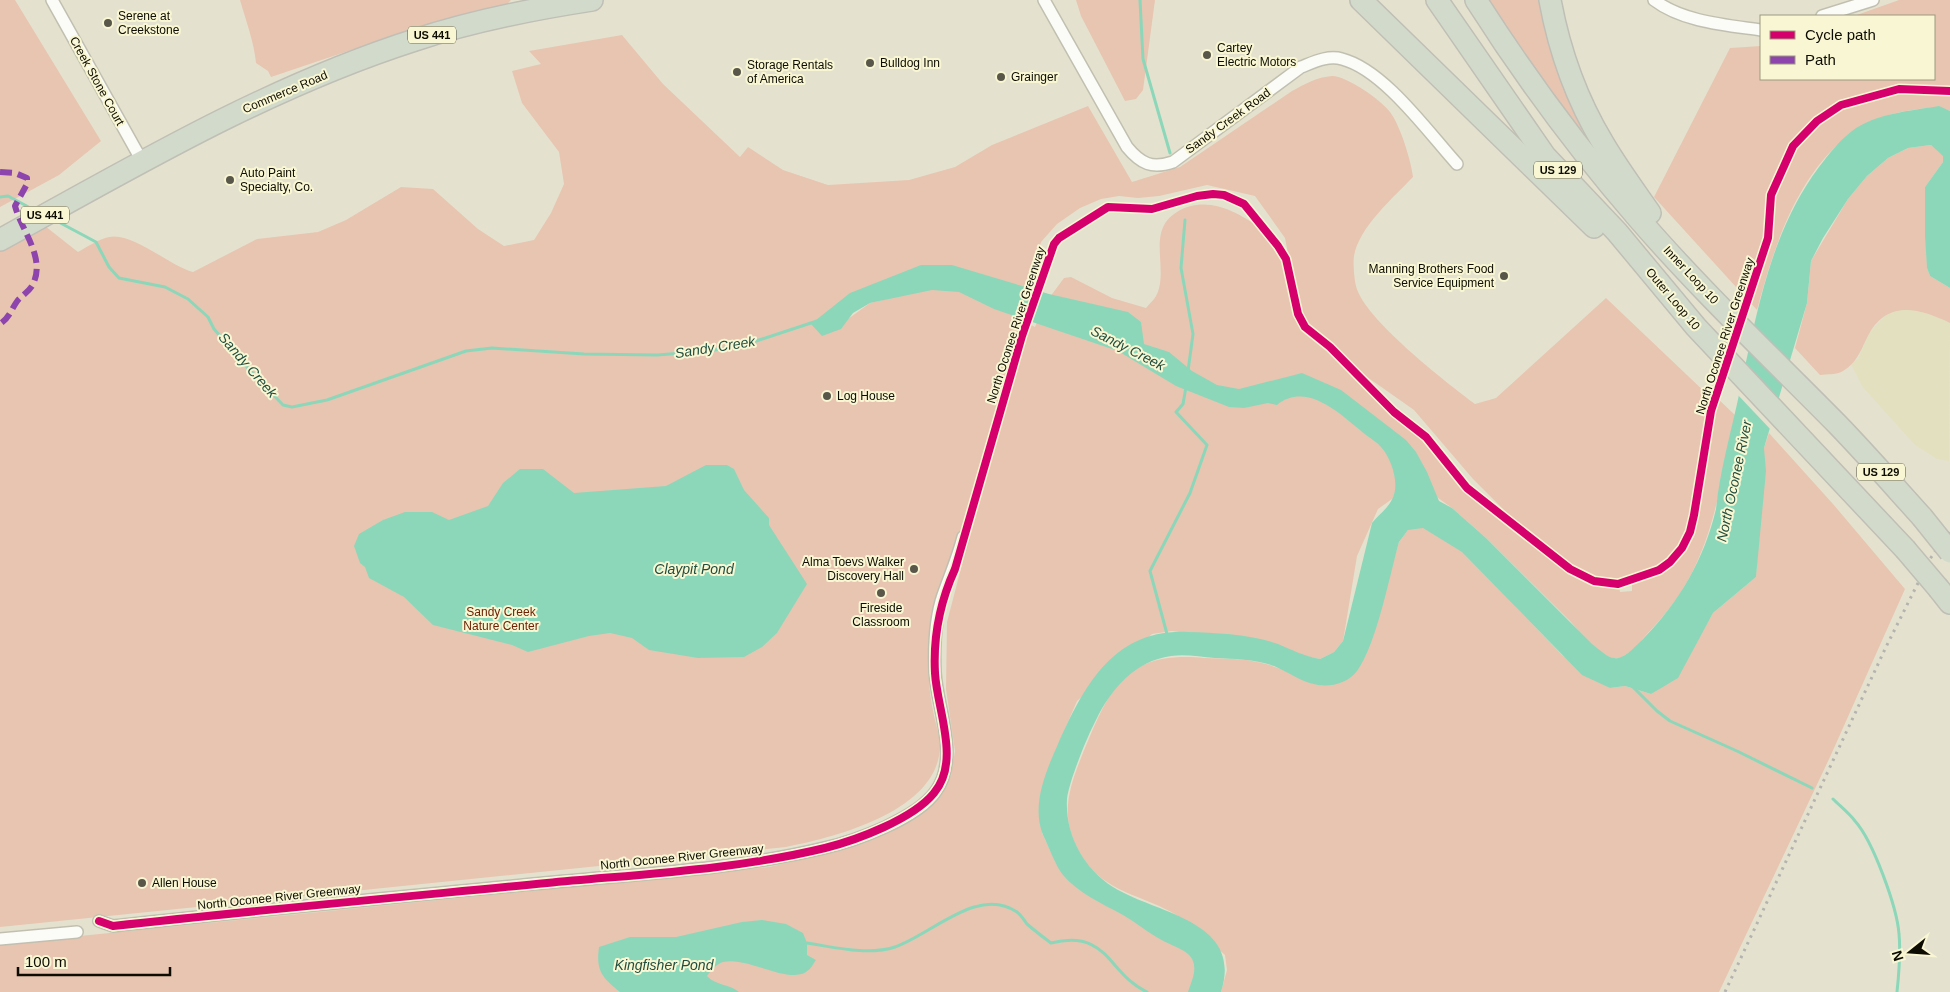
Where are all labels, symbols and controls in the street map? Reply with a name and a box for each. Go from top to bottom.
place label: Serene at Creekstone [118,9,180,37]
legend [1760,15,1935,80]
marker: Serene at Creekstone [102,17,114,29]
road number: US 441 [408,26,456,44]
text: Cycle path [1805,26,1876,43]
street label: Creek Stone Court [67,34,128,128]
place label: Cartey Electric Motors [1217,41,1296,69]
marker: Cartey Electric Motors [1201,49,1213,61]
text: Path [1805,51,1836,68]
place label: Bulldog Inn [880,56,940,70]
marker: Bulldog Inn [864,57,876,69]
place label: Storage Rentals of America [747,58,833,86]
marker: Storage Rentals of America [731,66,743,78]
street label: Commerce Road [241,68,329,116]
place label: Grainger [1011,70,1058,84]
marker: Grainger [995,71,1007,83]
street label: Sandy Creek Road [1183,86,1273,156]
road number: US 129 [1534,162,1582,178]
place label: Auto Paint Specialty, Co. [240,166,313,194]
marker: Auto Paint Specialty, Co. [224,174,236,186]
road number: US 441 [21,206,69,224]
street label: Inner Loop 10 [1661,243,1722,307]
street label: North Oconee River Greenway [984,245,1048,405]
street label: North Oconee River Greenway [1693,256,1757,416]
place label: Manning Brothers Food Service Equipment [1369,262,1495,290]
street label: Outer Loop 10 [1643,265,1703,333]
marker: Manning Brothers Food Service Equipment [1498,270,1510,282]
water label: Sandy Creek [1088,322,1169,374]
water label: Sandy Creek [215,329,281,402]
water label: Sandy Creek [674,333,757,361]
place label: Log House [837,389,895,403]
marker: Log House [821,390,833,402]
water label: North Oconee River [1713,418,1755,543]
road number: US 129 [1857,464,1905,481]
place label: Alma Toevs Walker Discovery Hall [802,555,904,583]
water label: Claypit Pond [654,561,735,577]
marker: Alma Toevs Walker Discovery Hall [908,563,920,575]
marker: Fireside Classroom [875,587,887,599]
place label: Fireside Classroom [852,601,910,629]
park label: Sandy Creek Nature Center [463,605,539,633]
street label: North Oconee River Greenway [600,841,764,873]
place label: Allen House [152,876,217,890]
marker: Allen House [136,877,148,889]
street label: North Oconee River Greenway [197,881,361,913]
north arrow [1885,927,1935,977]
scale bar [18,944,170,976]
text: N [1888,949,1907,963]
text: 100 m [25,953,67,970]
water label: Kingfisher Pond [615,957,715,973]

